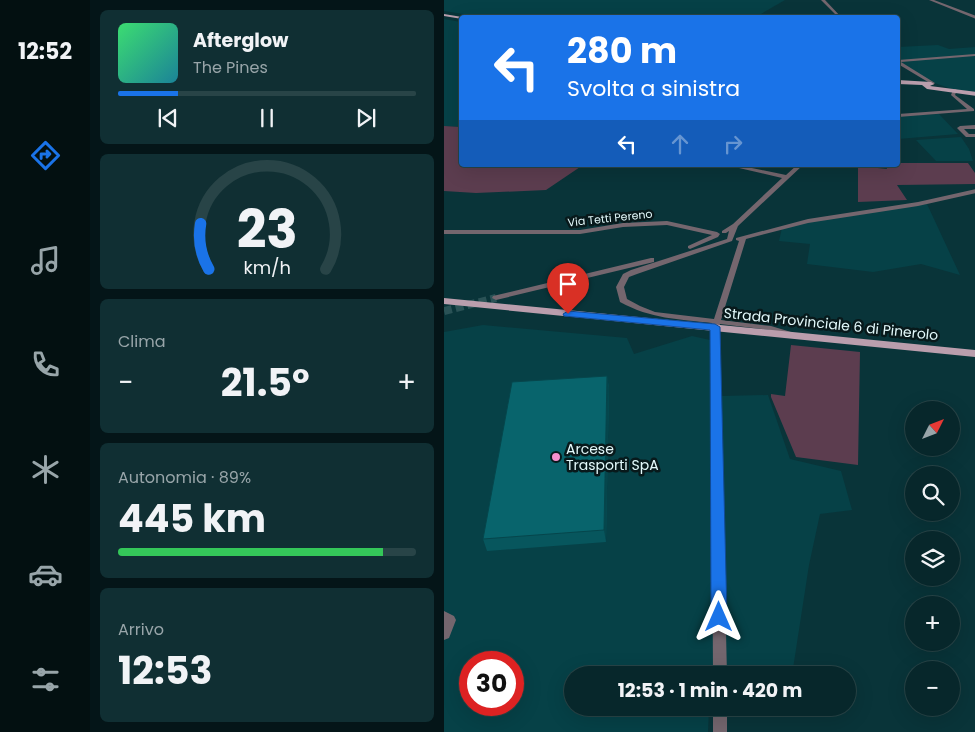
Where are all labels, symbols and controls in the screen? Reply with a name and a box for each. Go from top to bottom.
text: 280 m [567,26,677,75]
text: Afterglow [193,27,288,54]
icon: left [484,35,549,100]
text: 12:52 [18,36,72,67]
text: The Pines [193,56,268,79]
text: Svolta a sinistra [567,73,740,104]
icon: previous [154,104,182,132]
icon: pause [253,104,281,132]
icon: next [352,104,380,132]
icon: left [613,130,641,158]
icon: ahead [666,130,694,158]
icon: right [719,130,747,158]
icon: directions [28,138,63,173]
text: 23 [236,193,298,266]
street label: Via Tetti Pereno [567,206,653,230]
icon: music [28,243,63,278]
text: km/h [243,255,291,280]
pin [547,263,589,314]
icon: arrive [554,270,582,298]
street label: Strada Provinciale 6 di Pinerolo [723,303,939,345]
text: Clima [118,330,166,353]
icon: phone [28,347,63,382]
text: 21.5° [221,356,310,409]
text: − [118,363,133,402]
text: + [397,363,416,402]
north arrow [905,401,960,456]
map controls [905,401,960,716]
place label: Arcese Trasporti SpA [566,439,659,475]
marker: Arcese Trasporti SpA [550,451,562,463]
icon: climate [28,452,63,487]
text: Autonomia · 89% [118,466,251,489]
button: search [905,466,960,521]
text: 445 km [118,492,266,545]
button: layers [905,531,960,586]
icon: car [28,557,63,592]
position arrow [692,590,744,642]
button: + [905,596,960,651]
text: Arrivo [118,618,164,641]
text: 12:53 [118,644,212,697]
speed limit sign: 30 [459,651,524,716]
button: − [905,661,960,716]
icon: filters [28,662,63,697]
text: 12:53 · 1 min · 420 m [618,677,802,704]

